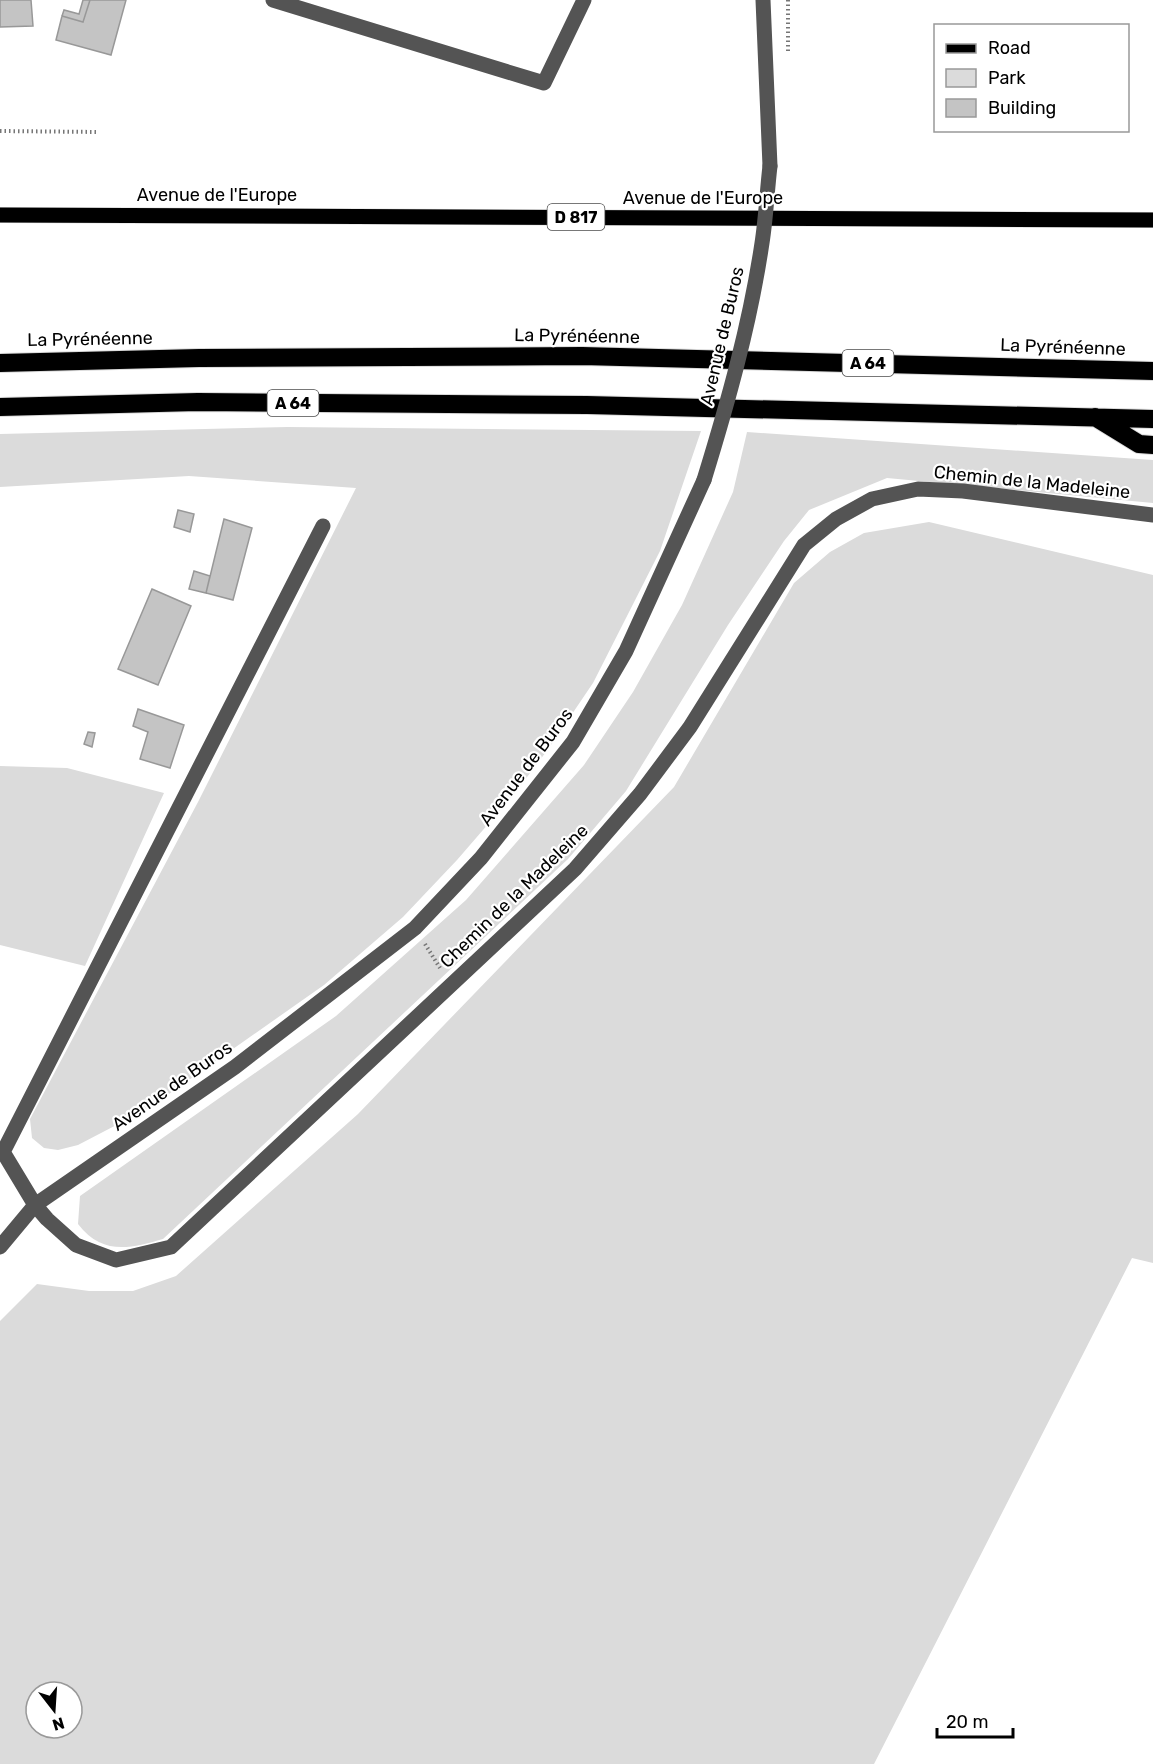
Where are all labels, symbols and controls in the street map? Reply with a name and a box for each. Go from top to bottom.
legend [934,24,1129,132]
text: Road [988,37,1031,59]
text: Park [988,67,1026,89]
text: Building [988,97,1056,119]
street label: Avenue de l'Europe [137,184,297,206]
street label: Avenue de l'Europe [623,187,783,209]
road number: D 817 [548,204,604,230]
street label: Avenue de Buros [695,264,749,408]
street label: La Pyrénéenne [514,324,640,348]
street label: La Pyrénéenne [27,327,153,351]
street label: La Pyrénéenne [1000,334,1126,360]
road number: A 64 [842,350,894,376]
road number: A 64 [268,390,318,416]
street label: Chemin de la Madeleine [933,461,1131,503]
street label: Avenue de Buros [475,704,577,830]
street label: Chemin de la Madeleine [435,820,593,972]
street label: Avenue de Buros [108,1036,236,1136]
north arrow [24,1680,84,1740]
scale bar [937,1701,1014,1739]
text: 20 m [946,1711,988,1733]
text: N [50,1713,67,1735]

